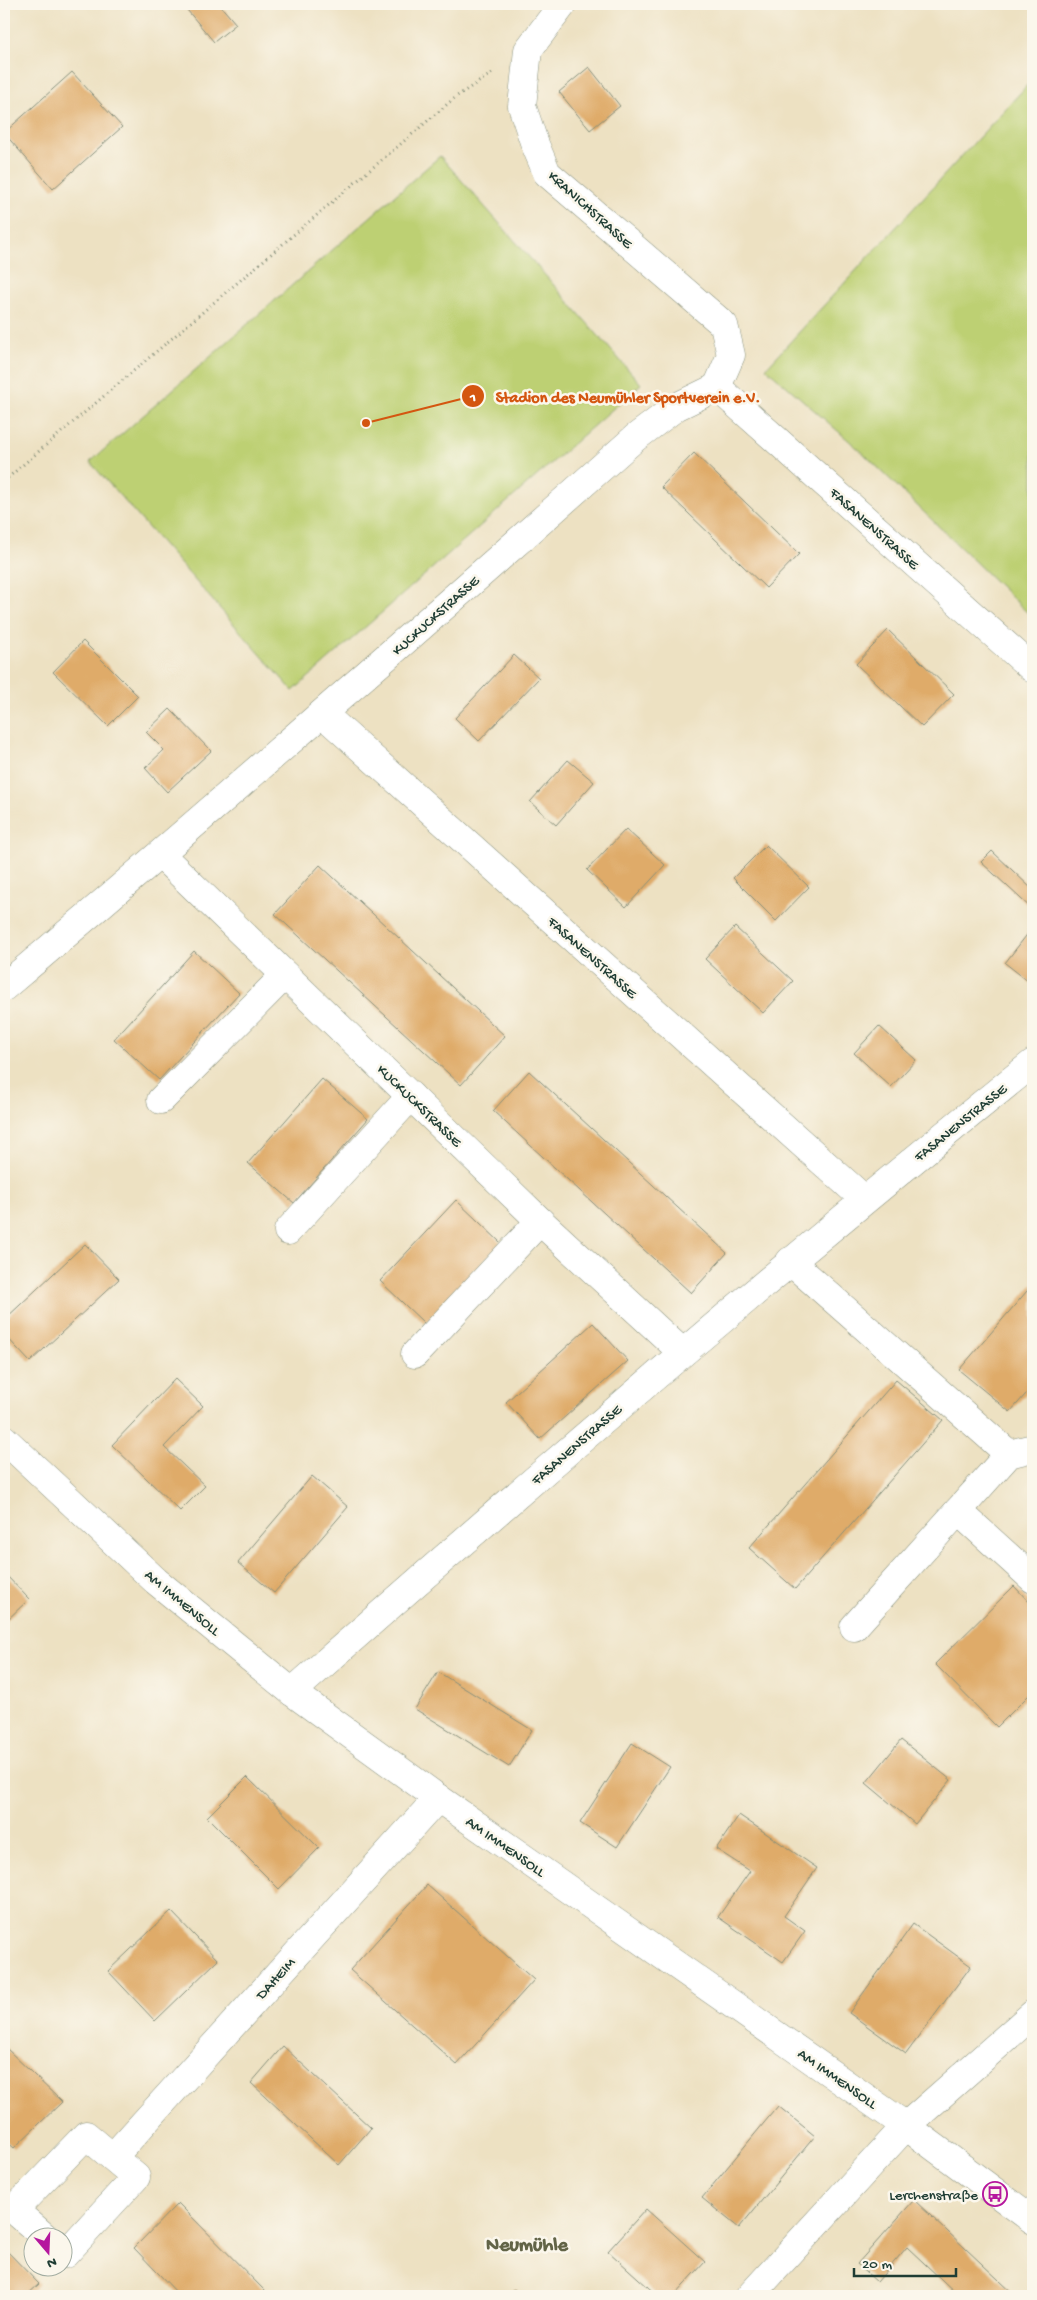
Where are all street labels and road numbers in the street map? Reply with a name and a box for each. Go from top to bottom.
street label: KRANICHSTRASSE [544,168,636,254]
street label: FASANENSTRASSE [825,484,923,575]
street label: KUCKUCKSTRASSE [389,572,484,660]
street label: FASANENSTRASSE [543,913,641,1004]
street label: KUCKUCKSTRASSE [372,1061,465,1152]
street label: FASANENSTRASSE [911,1080,1012,1167]
street label: FASANENSTRASSE [528,1401,627,1490]
street label: AM IMMENSOLL [140,1567,224,1641]
street label: AM IMMENSOLL [461,1813,549,1882]
street label: DAHEIM [252,1954,300,2005]
street label: AM IMMENSOLL [793,2045,881,2114]

